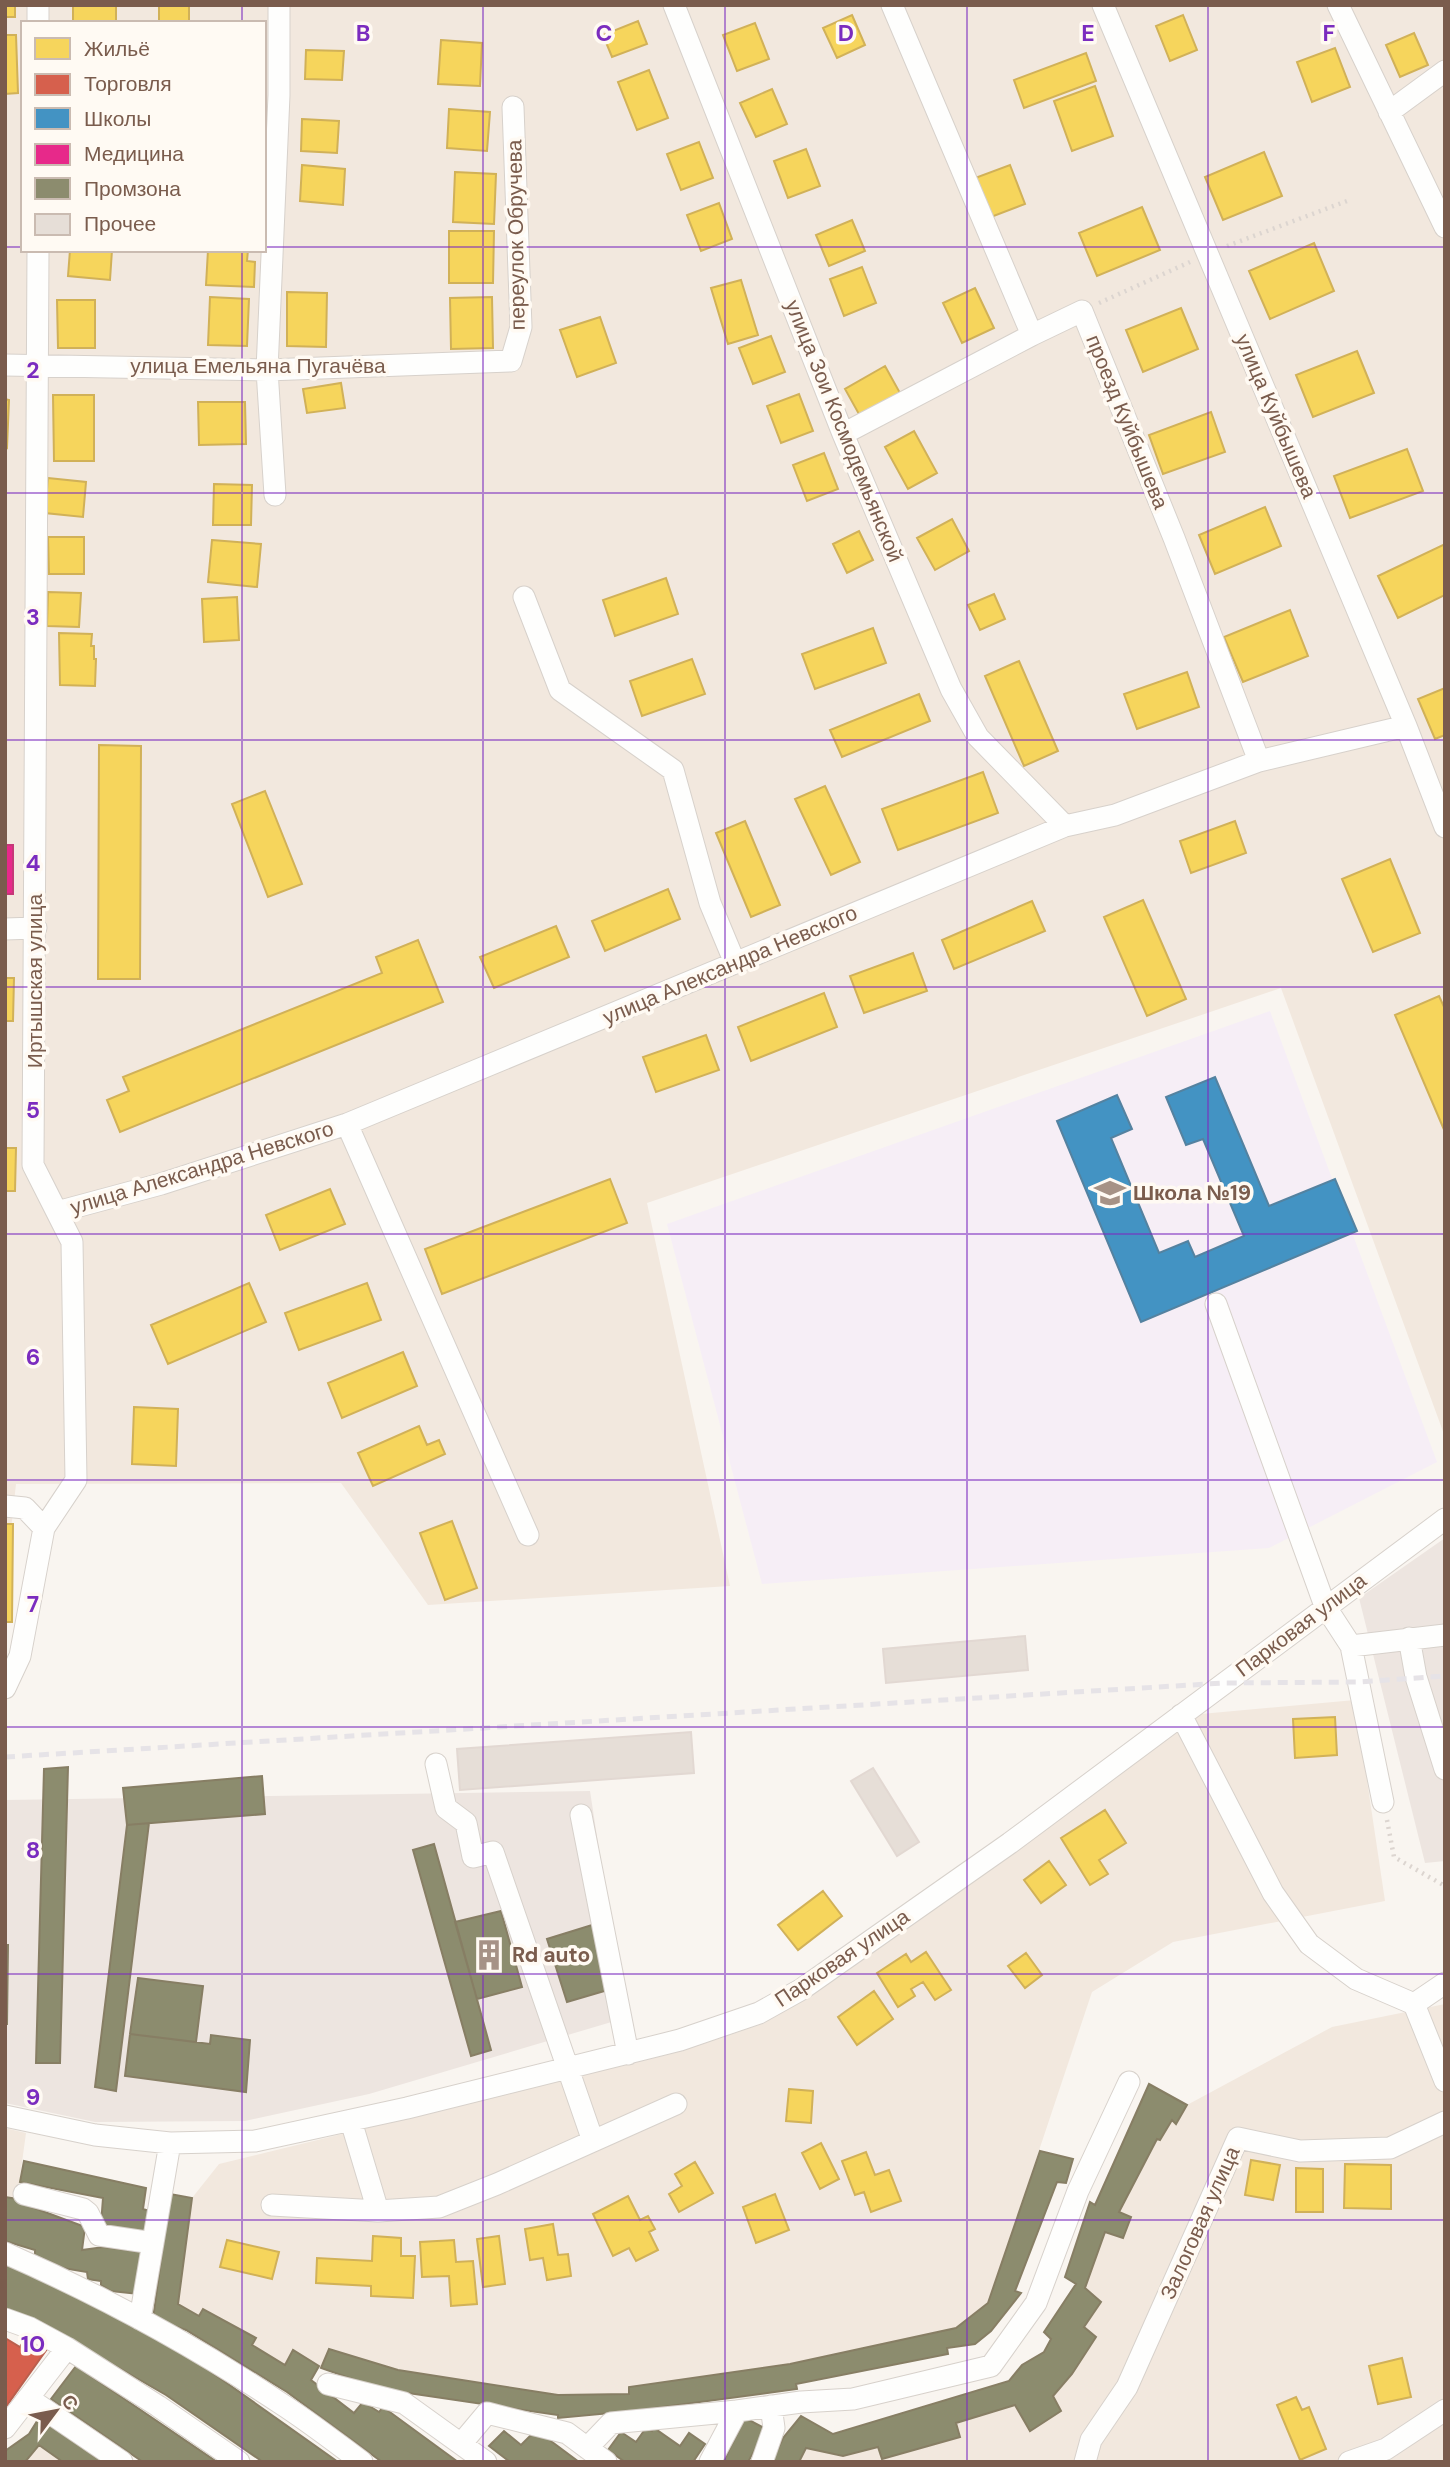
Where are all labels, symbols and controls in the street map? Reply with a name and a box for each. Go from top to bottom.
text: B [356,18,370,48]
text: C [596,18,612,48]
text: D [838,18,854,48]
text: E [1081,18,1095,48]
text: F [1323,18,1336,48]
legend [21,21,266,252]
text: Жильё [84,35,150,63]
text: Торговля [84,70,172,98]
text: Школы [84,105,151,133]
street label: переулок Обручева [500,139,532,331]
text: Медицина [84,140,184,168]
text: Промзона [84,175,181,203]
text: Прочее [84,210,156,238]
street label: улица Зои Космодемьянской [778,296,910,566]
street label: улица Куйбышева [1229,330,1323,503]
street label: проезд Куйбышева [1079,331,1175,514]
street label: улица Емельяна Пугачёва [130,352,386,380]
text: 2 [26,355,40,385]
text: 3 [26,602,40,632]
text: 4 [26,848,41,878]
street label: Иртышская улица [21,893,49,1068]
street label: улица Александра Невского [598,899,862,1031]
text: 5 [26,1095,40,1125]
street label: улица Александра Невского [67,1115,337,1221]
school or university icon: Школа №19 [1093,1176,1127,1210]
place label: Школа №19 [1133,1179,1251,1207]
text: 6 [26,1342,40,1372]
street label: Парковая улица [1230,1566,1372,1683]
text: 7 [27,1589,39,1619]
text: 8 [26,1835,40,1865]
street label: Парковая улица [769,1902,915,2013]
building icon: Rd auto [472,1938,506,1972]
place label: Rd auto [512,1941,590,1969]
text: 9 [26,2082,40,2112]
street label: Залоговая улица [1154,2142,1246,2304]
text: 10 [21,2329,45,2359]
north arrow [21,2376,91,2446]
text: С [56,2390,84,2415]

